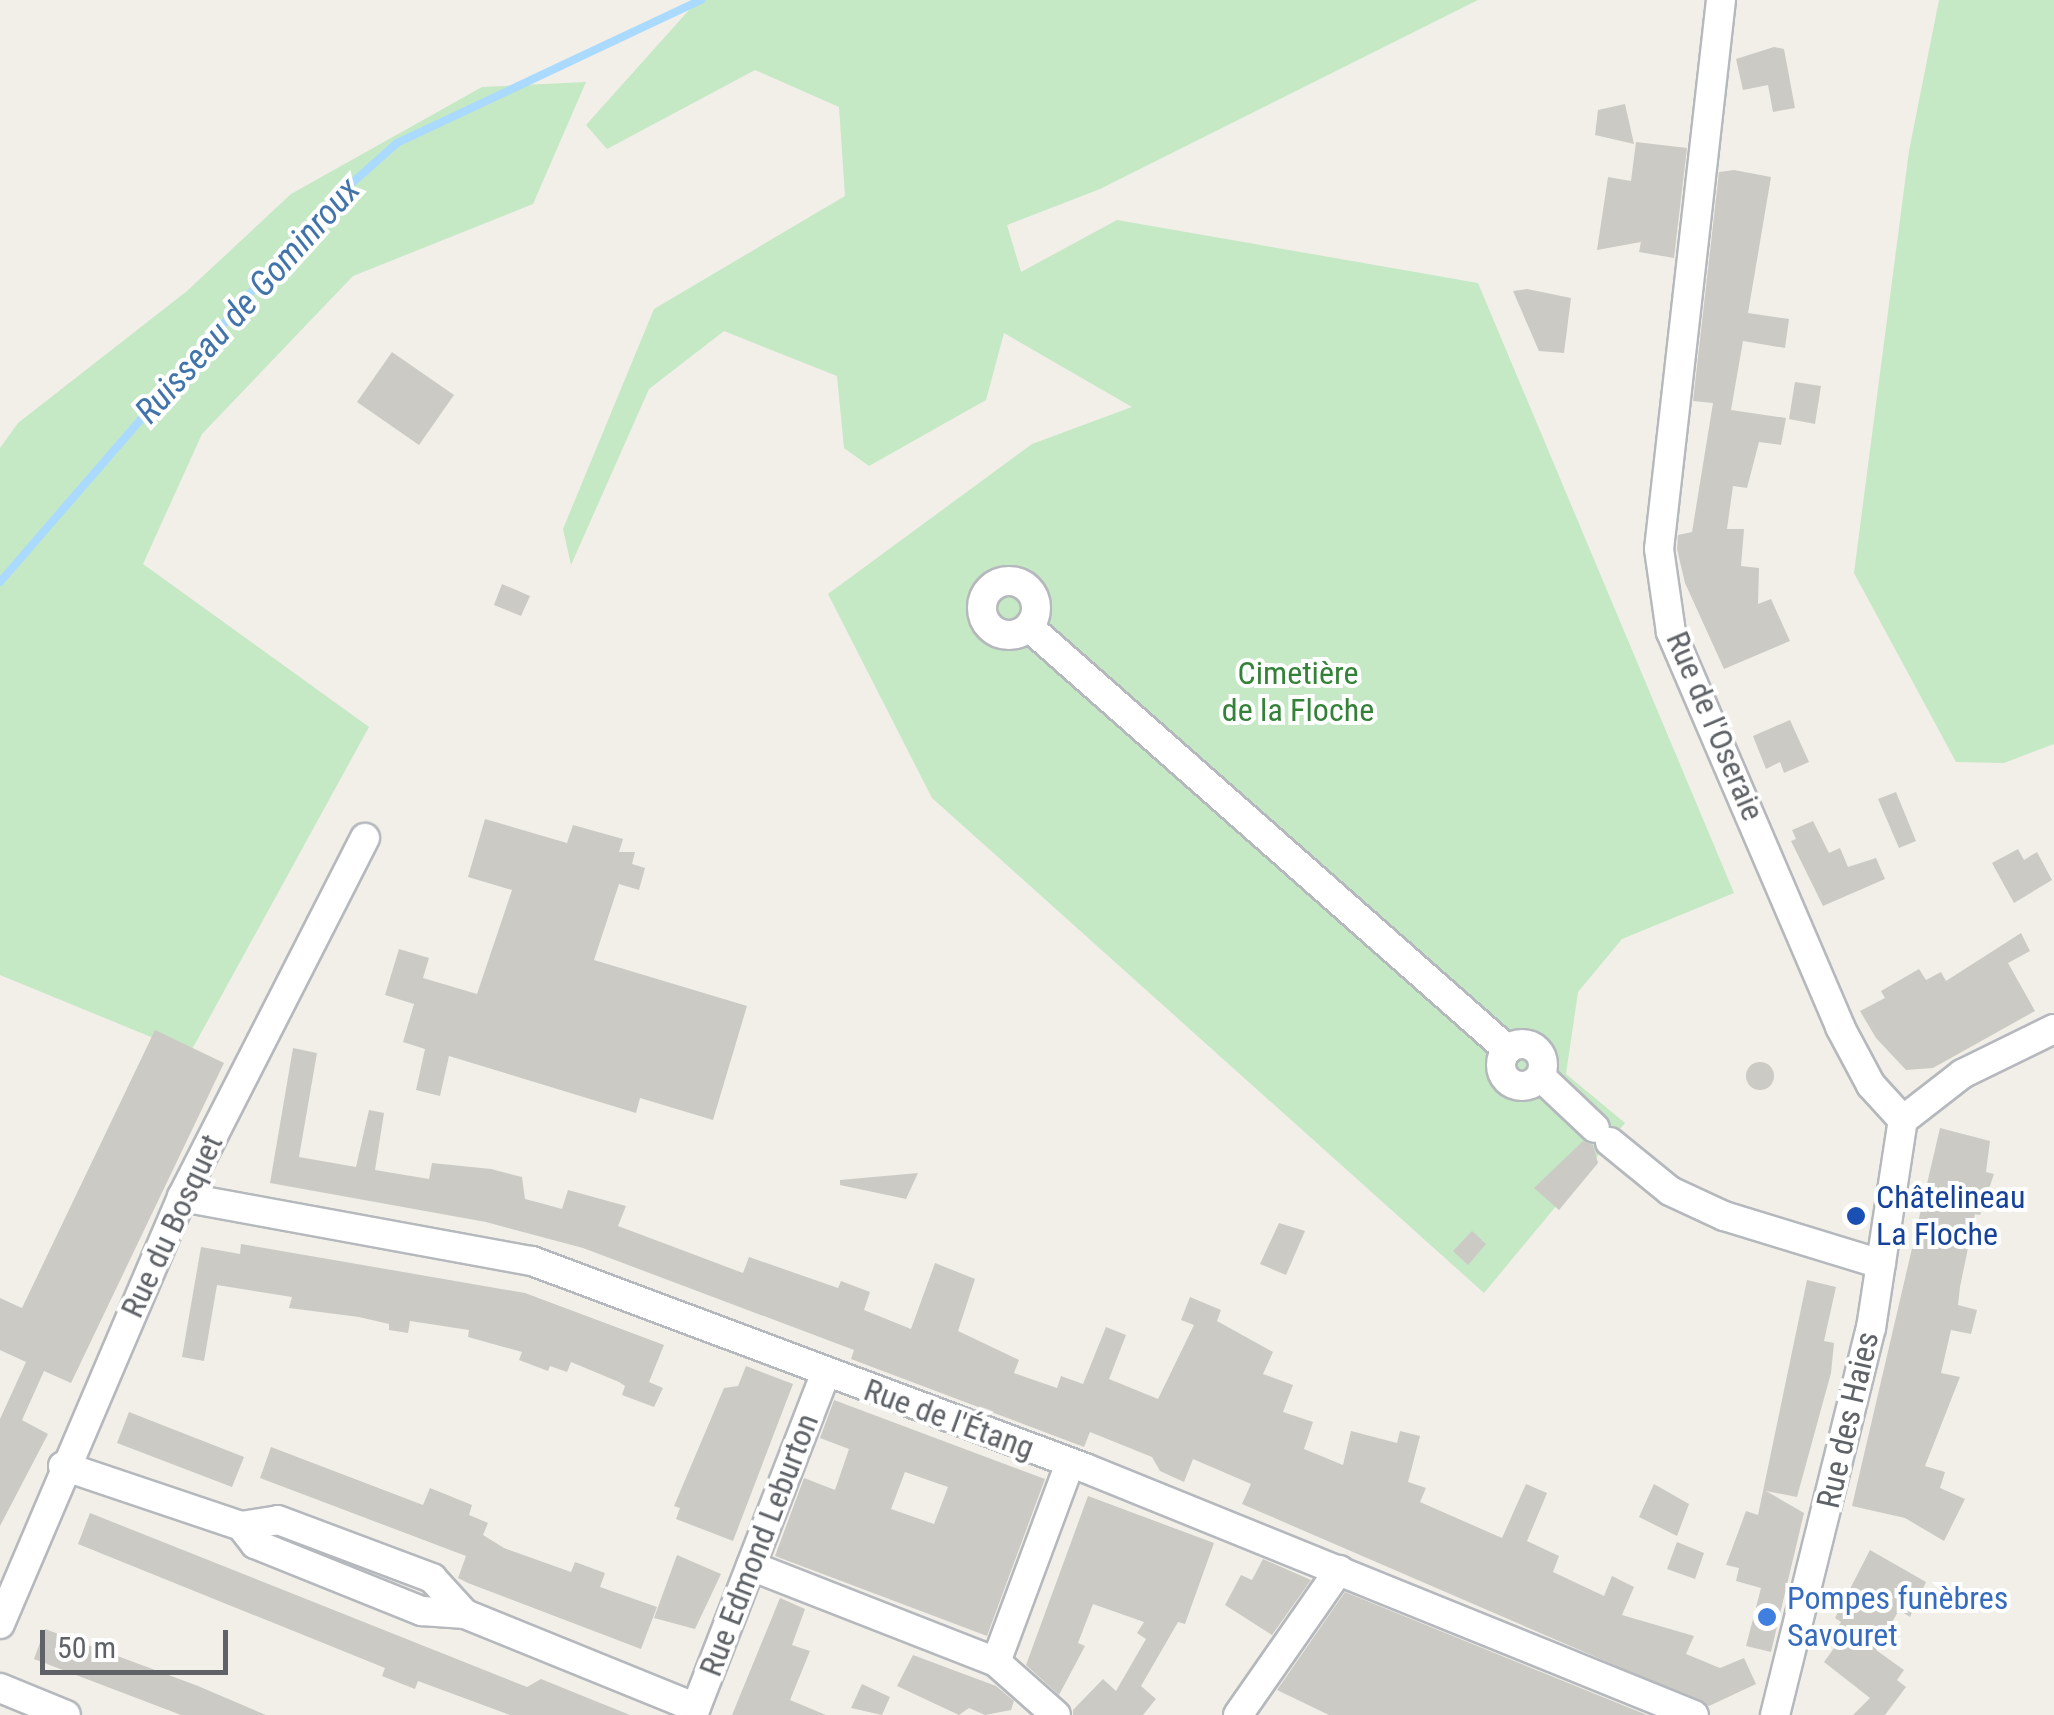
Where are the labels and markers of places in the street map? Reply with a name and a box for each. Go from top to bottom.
place label: Châtelineau La Floche [1876,1179,2025,1254]
marker: Châtelineau La Floche [1845,1205,1867,1227]
place label: Pompes funèbres Savouret [1787,1580,2008,1655]
marker: Pompes funèbres Savouret [1756,1606,1778,1628]

